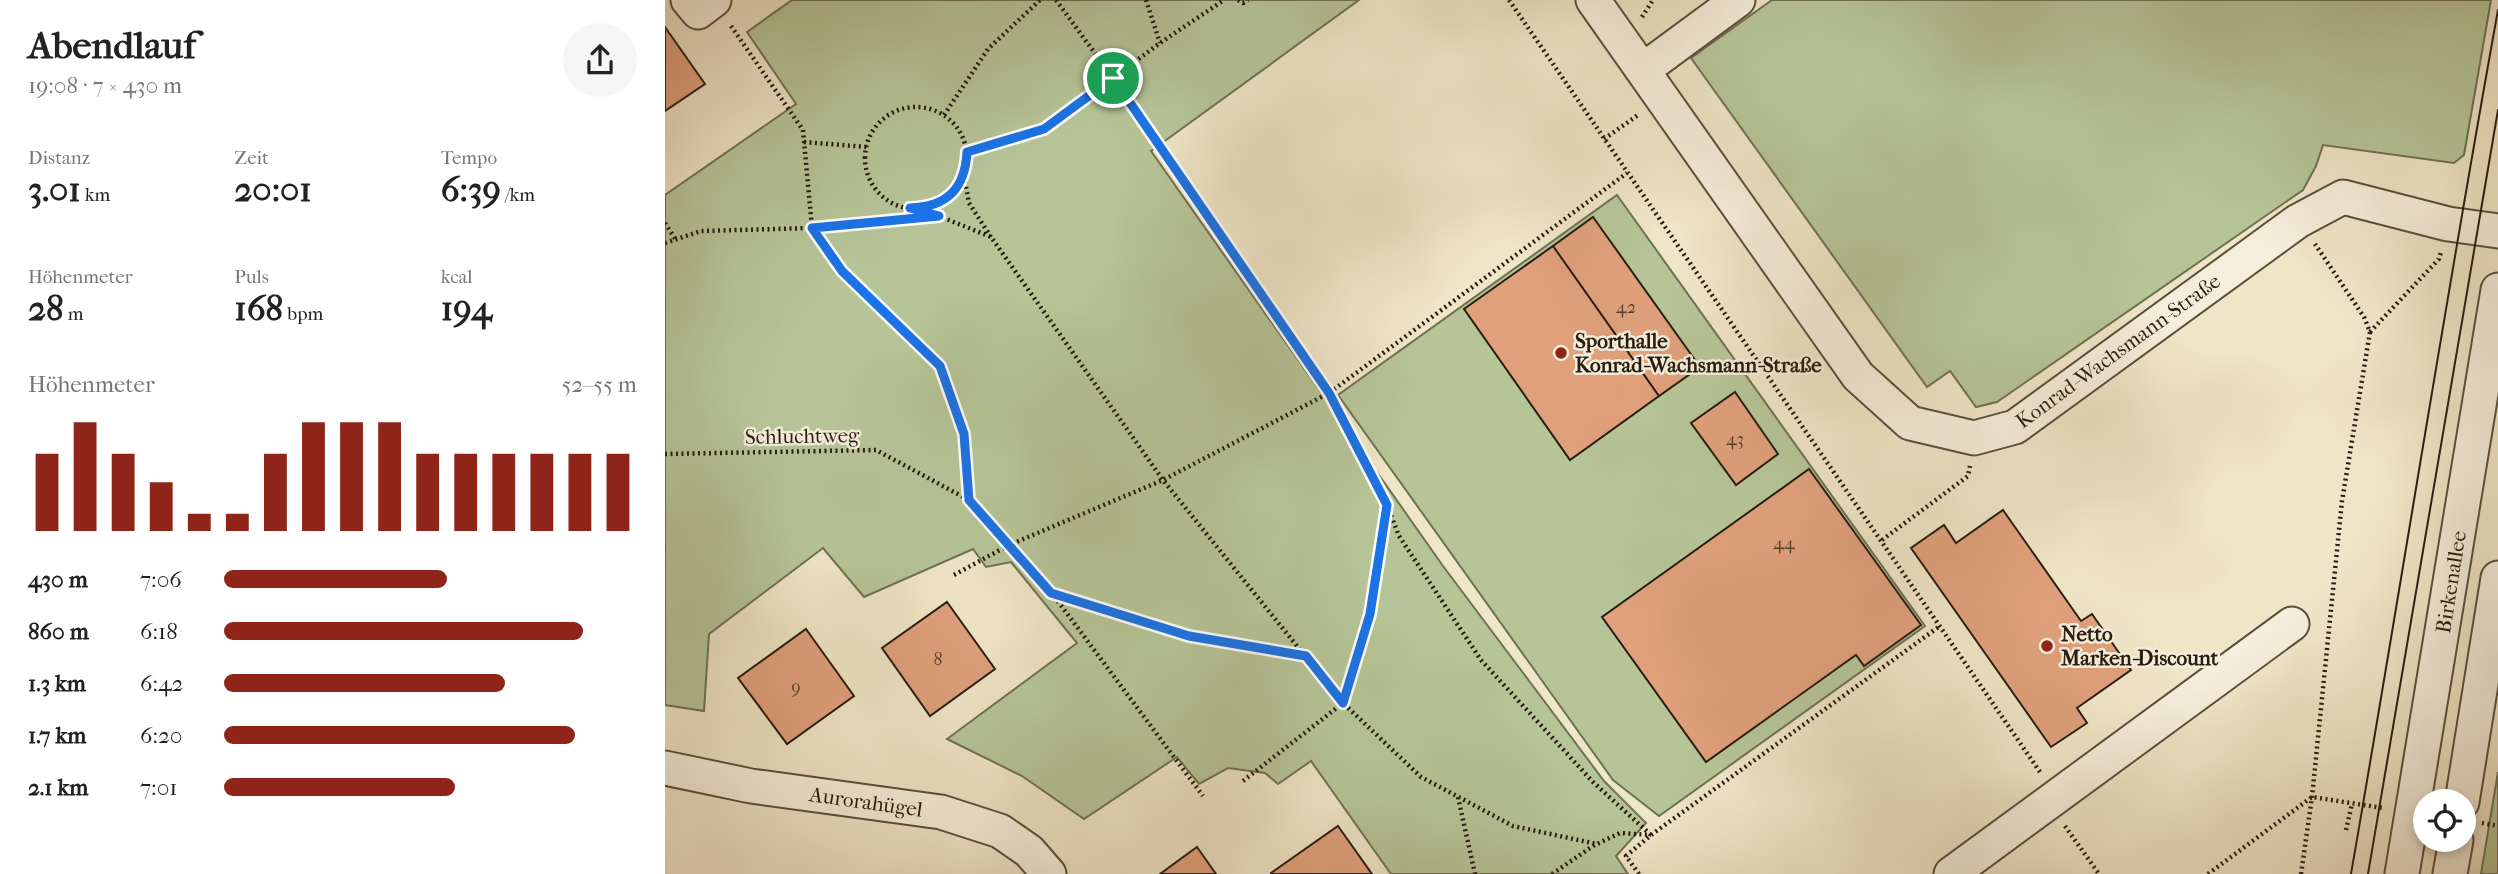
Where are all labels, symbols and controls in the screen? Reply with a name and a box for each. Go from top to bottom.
text: Abendlauf [28,23,196,68]
button: share [563,23,637,97]
pin [1083,48,1143,108]
icon: arrive [1094,59,1132,97]
text: 19:08 · 7 × 430 m [28,72,182,99]
text: Distanz [28,147,90,169]
text: Zeit [234,147,269,169]
text: Tempo [441,147,497,169]
text: 3.01 [28,169,81,210]
text: 20:01 [234,169,312,210]
text: 6:39 [441,169,501,210]
text: km [81,184,110,206]
text: /km [501,184,535,206]
text: Höhenmeter [28,266,133,288]
text: Puls [234,266,269,288]
text: kcal [441,266,473,288]
street label: Konrad-Wachsmann-Straße [2011,269,2225,433]
text: 28 [28,288,64,329]
text: 168 [234,288,283,329]
text: 194 [441,288,492,329]
house number: 42 [1616,297,1636,318]
text: m [64,303,83,325]
text: bpm [283,303,323,325]
place label: Sporthalle Konrad-Wachsmann-Straße [1575,329,1822,377]
marker: Sporthalle Konrad-Wachsmann-Straße [1553,345,1569,361]
text: Höhenmeter [28,371,155,398]
text: 52–55 m [561,371,637,398]
street label: Schluchtweg [745,423,860,449]
house number: 43 [1726,429,1744,450]
street label: Birkenallee [2431,529,2471,635]
house number: 44 [1773,533,1795,554]
text: 430 m [28,566,88,593]
text: 7:06 [140,566,182,593]
text: 860 m [28,618,89,645]
text: 6:18 [140,618,178,645]
place label: Netto Marken-Discount [2060,622,2219,670]
marker: Netto Marken-Discount [2039,638,2055,654]
house number: 8 [933,649,943,670]
text: 1.3 km [28,670,86,697]
text: 6:42 [140,670,183,697]
house number: 9 [791,677,801,698]
text: 1.7 km [28,722,86,749]
text: 6:20 [140,722,183,749]
text: 2.1 km [28,774,88,801]
text: 7:01 [140,774,177,801]
street label: Aurorahügel [807,782,924,822]
map controls [2413,789,2476,852]
button: locate [2413,789,2476,852]

